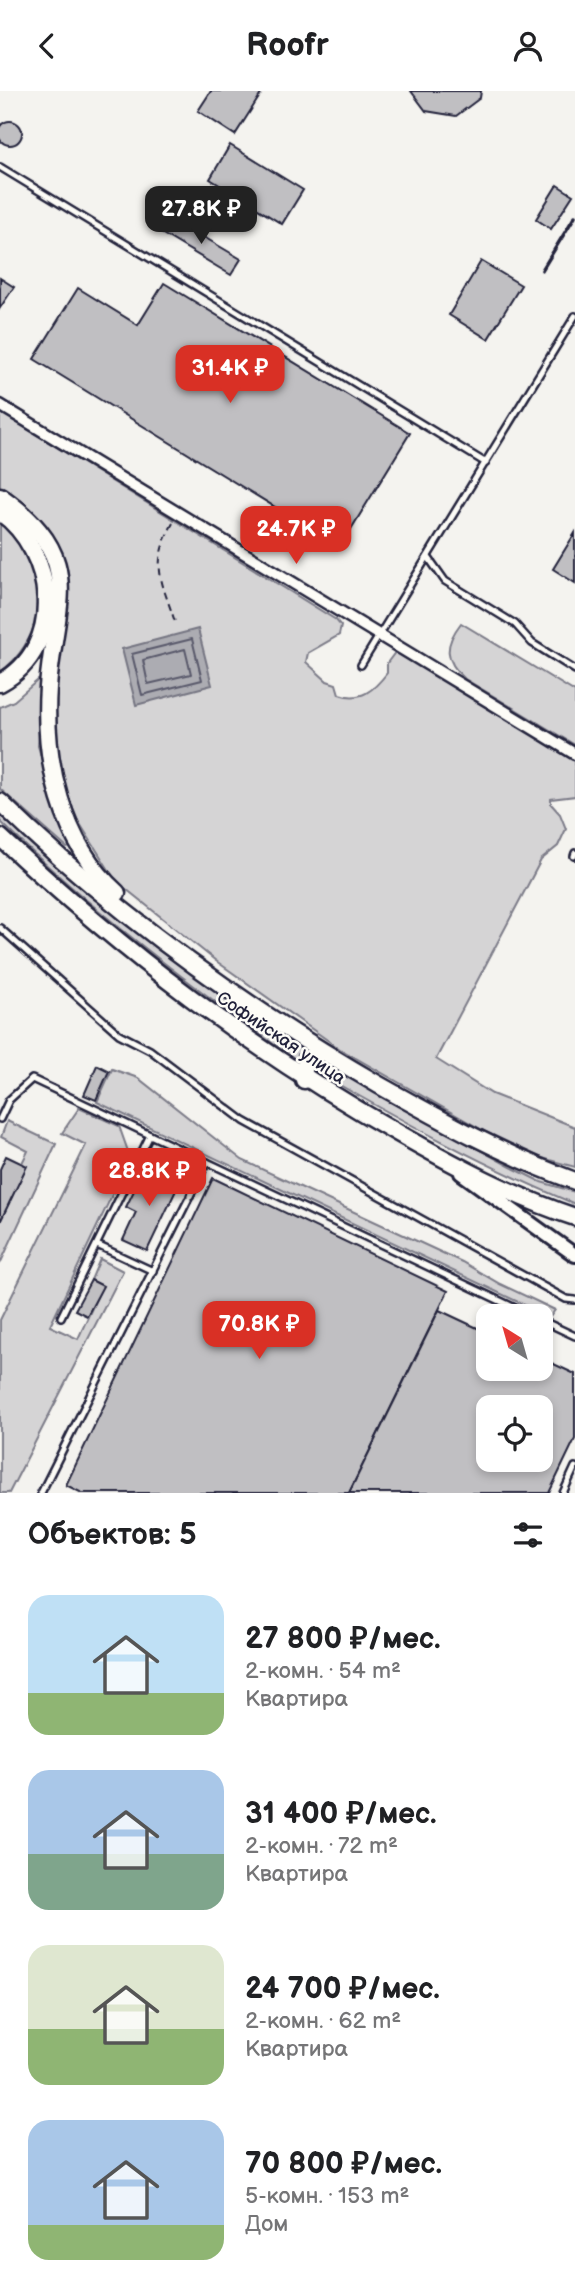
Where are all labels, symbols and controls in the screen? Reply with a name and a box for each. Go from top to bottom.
text: Roofr [246,26,329,65]
icon: back [28,27,66,65]
icon: person [509,27,547,65]
pin: 27.8K ₽ [136,187,266,246]
text: 27.8K ₽ [161,195,241,223]
pin: 31.4K ₽ [165,345,295,405]
text: 31.4K ₽ [192,354,268,382]
pin: 24.7K ₽ [231,507,361,566]
text: 24.7K ₽ [256,515,336,543]
street label: Софийская улица [213,987,350,1089]
pin: 28.8K ₽ [84,1149,214,1208]
text: 28.8K ₽ [108,1157,190,1185]
pin: 70.8K ₽ [194,1301,324,1361]
north arrow [476,1304,553,1381]
map controls [476,1304,553,1472]
text: 70.8K ₽ [218,1310,300,1338]
button: locate [476,1395,553,1472]
icon: filters [509,1516,547,1554]
text: Объектов: 5 [28,1517,197,1553]
text: 27 800 ₽/мес. [245,1621,441,1657]
icon: home [84,1623,168,1707]
text: 2-комн. · 54 m² [245,1657,401,1685]
text: Квартира [245,1685,348,1713]
text: 31 400 ₽/мес. [245,1796,437,1832]
icon: home [84,1798,168,1882]
text: 2-комн. · 72 m² [245,1832,398,1860]
text: Квартира [245,1860,348,1888]
text: 24 700 ₽/мес. [245,1971,440,2007]
icon: home [84,1973,168,2057]
text: 2-комн. · 62 m² [245,2007,401,2035]
text: Квартира [245,2035,348,2063]
text: 70 800 ₽/мес. [245,2146,442,2182]
icon: home [84,2148,168,2232]
text: 5-комн. · 153 m² [245,2182,410,2210]
text: Дом [245,2210,288,2238]

